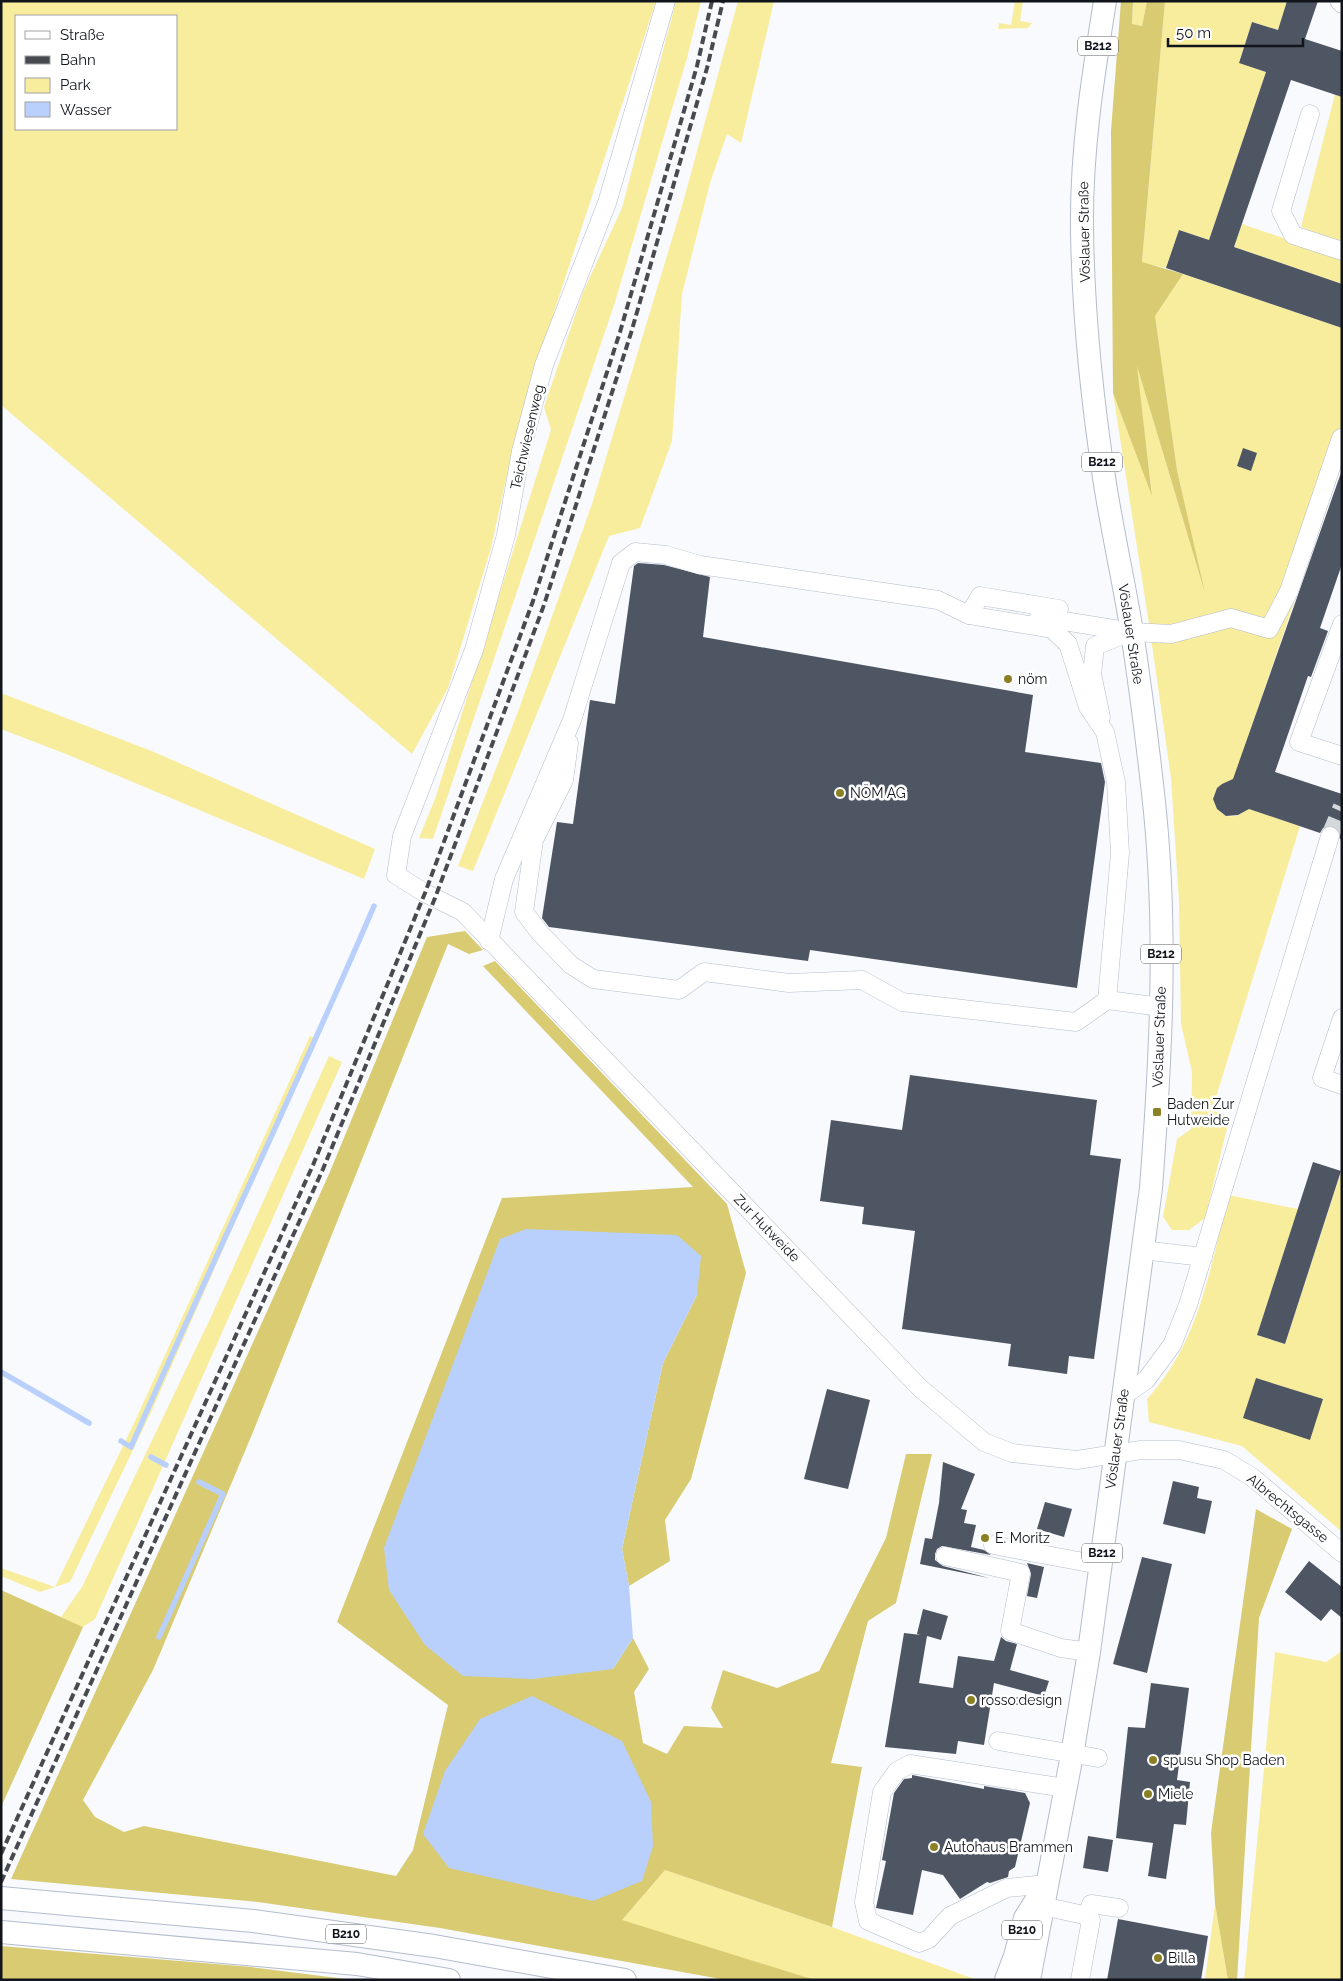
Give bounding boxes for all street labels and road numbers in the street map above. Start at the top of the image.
road number: B212 [1078,36,1118,56]
street label: Vöslauer Straße [1075,181,1093,283]
street label: Teichwiesenweg [507,383,547,491]
road number: B212 [1082,452,1122,472]
street label: Vöslauer Straße [1115,583,1147,685]
road number: B212 [1141,944,1181,964]
street label: Vöslauer Straße [1149,986,1169,1088]
street label: Zur Hutweide [731,1191,803,1265]
street label: Vöslauer Straße [1102,1388,1132,1490]
street label: Albrechtsgasse [1244,1470,1332,1546]
road number: B212 [1082,1544,1122,1562]
road number: B210 [1002,1920,1042,1940]
road number: B210 [326,1925,366,1944]

